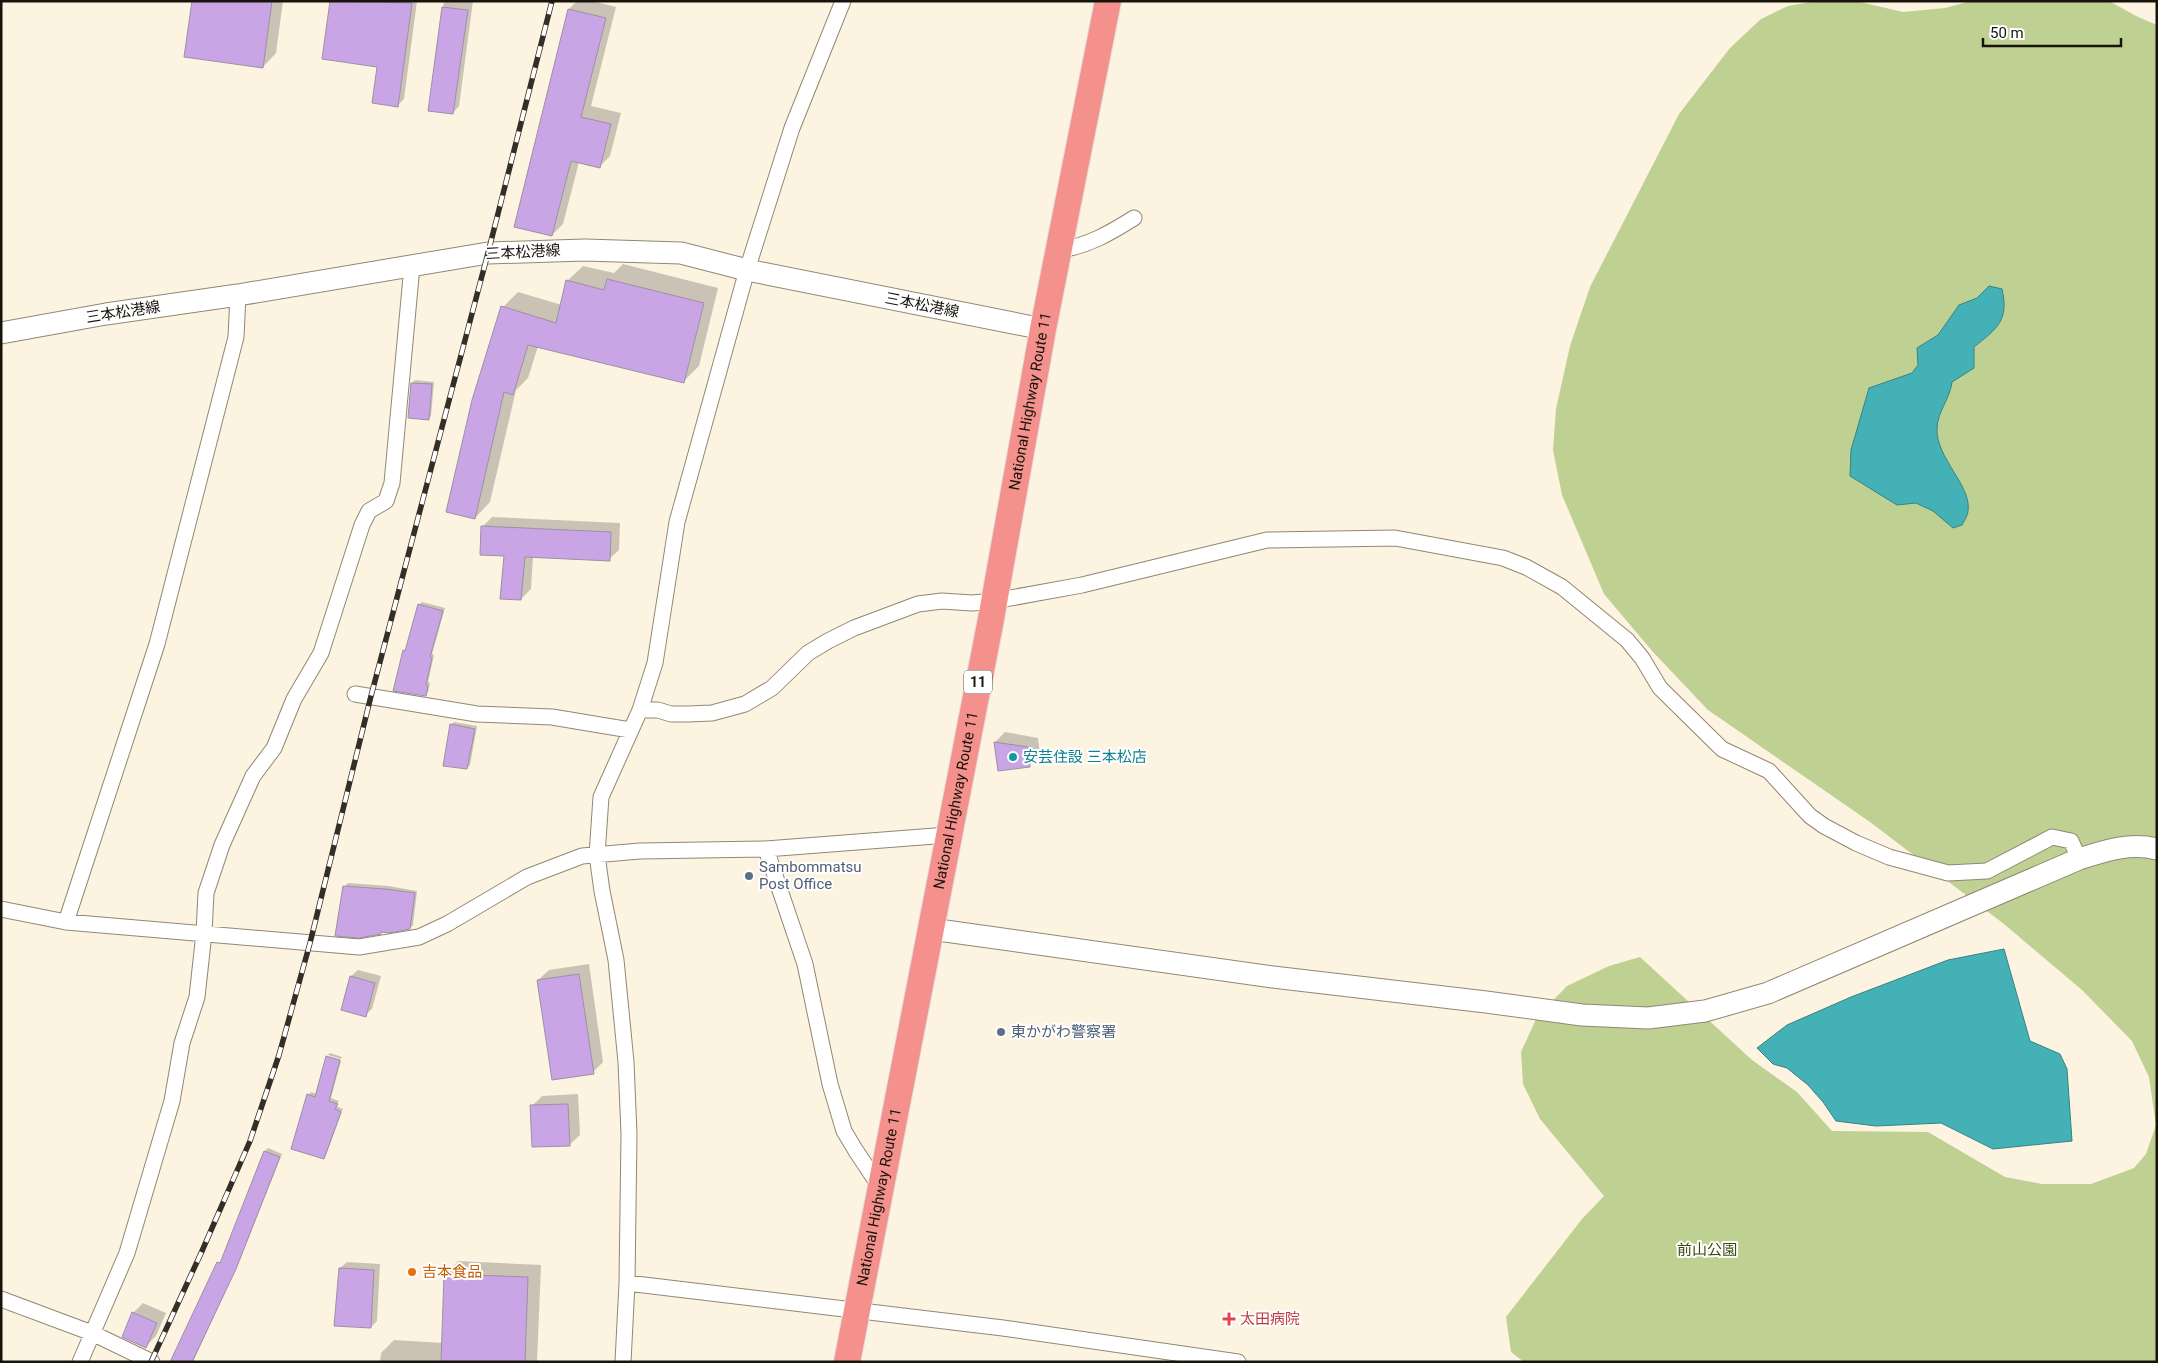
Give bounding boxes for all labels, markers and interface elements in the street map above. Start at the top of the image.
scale bar [1983,15,2120,47]
text: 50 m [1990,24,2024,42]
street label: 三本松港線 [485,241,561,263]
street label: 三本松港線 [883,289,961,321]
street label: 三本松港線 [85,297,161,327]
street label: National Highway Route 11 [1005,311,1055,492]
road number: 11 [964,670,992,694]
street label: National Highway Route 11 [930,710,982,891]
place label: 安芸住設 三本松店 [1023,748,1147,766]
marker: 安芸住設 三本松店 [1007,751,1019,763]
place label: Sambommatsu Post Office [759,858,862,893]
marker: Sambommatsu Post Office [743,870,755,882]
place label: 東かがわ警察署 [1011,1023,1116,1041]
marker: 東かがわ警察署 [995,1026,1007,1038]
street label: National Highway Route 11 [853,1107,905,1287]
park label: 前山公園 [1677,1241,1737,1259]
place label: 吉本食品 [422,1263,482,1281]
marker: 吉本食品 [406,1266,418,1278]
place label: 太田病院 [1240,1310,1300,1328]
marker: 太田病院 [1222,1312,1236,1326]

